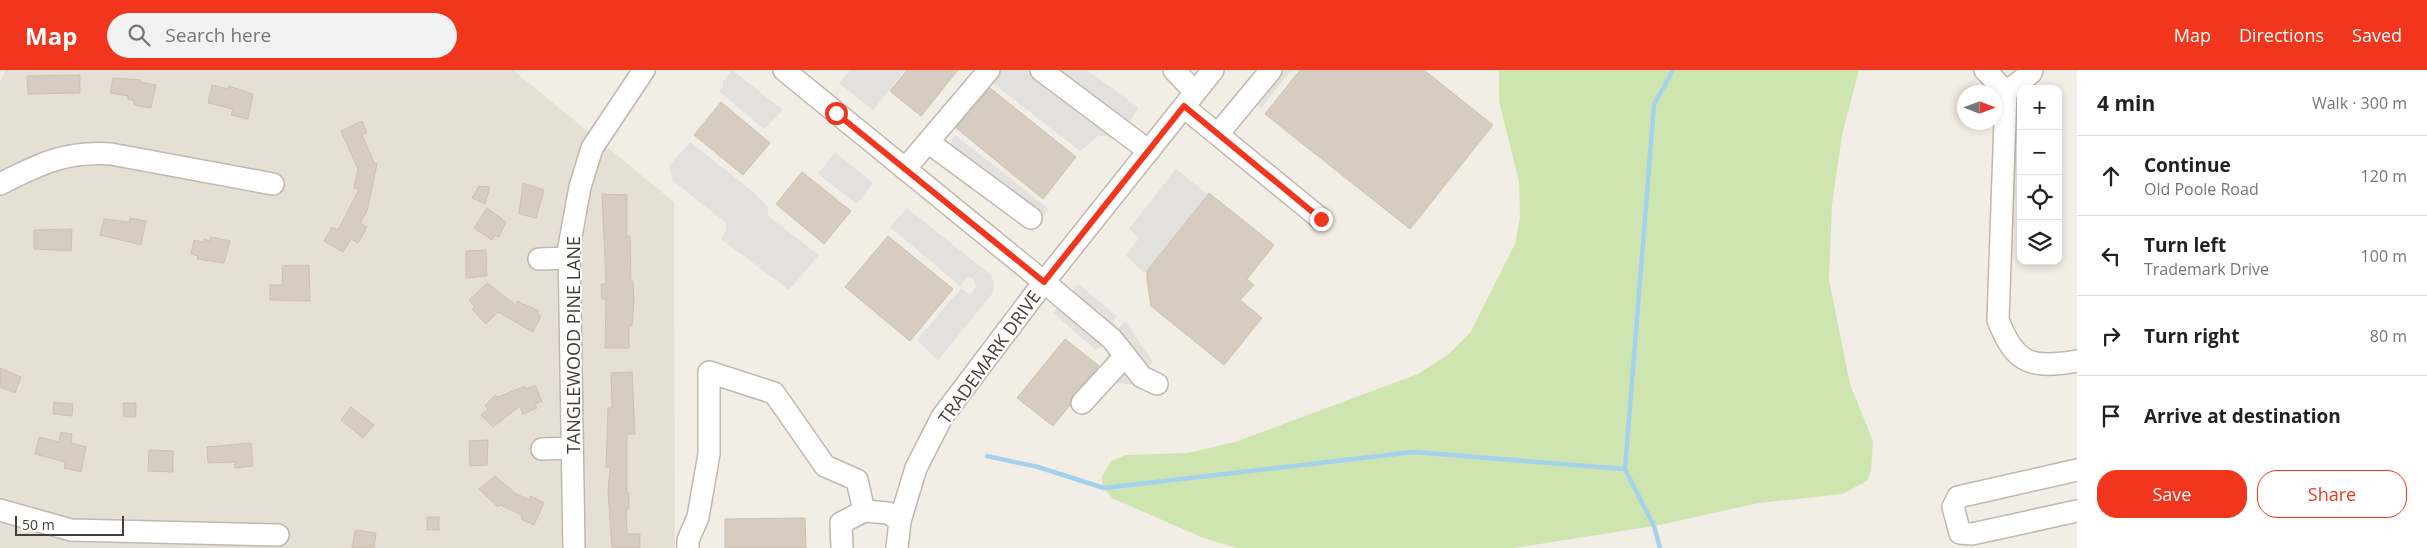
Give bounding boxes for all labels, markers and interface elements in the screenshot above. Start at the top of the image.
search box [107,13,457,58]
text: Map [25,19,77,52]
icon: search [125,21,153,49]
text: Search here [165,22,271,48]
text: Map [2174,23,2211,47]
text: Directions [2239,23,2324,47]
text: Saved [2352,23,2402,47]
north arrow [1957,85,2002,130]
map controls [2017,85,2062,265]
button: + [2017,85,2062,130]
text: 4 min [2097,89,2155,117]
text: Walk · 300 m [2312,92,2407,114]
route start [825,102,848,125]
button: − [2017,130,2062,175]
text: Continue [2144,152,2231,178]
icon: ahead [2097,162,2125,190]
text: 120 m [2361,165,2407,187]
button: locate [2017,175,2062,220]
text: Old Poole Road [2144,178,2259,200]
route end [1310,208,1333,231]
button: layers [2017,220,2062,265]
text: Turn left [2144,232,2226,258]
street label: TANGLEWOOD PINE LANE [561,236,585,454]
icon: left [2097,242,2125,270]
text: 100 m [2361,245,2407,267]
text: Trademark Drive [2144,258,2269,280]
street label: TRADEMARK DRIVE [932,285,1046,429]
icon: right [2097,322,2125,350]
text: Turn right [2144,323,2239,349]
text: 80 m [2370,325,2407,347]
icon: arrive [2097,402,2125,430]
text: Arrive at destination [2144,403,2341,429]
button: Save [2097,470,2247,518]
button: Share [2257,470,2407,518]
scale bar [15,513,124,536]
text: 50 m [22,515,55,534]

